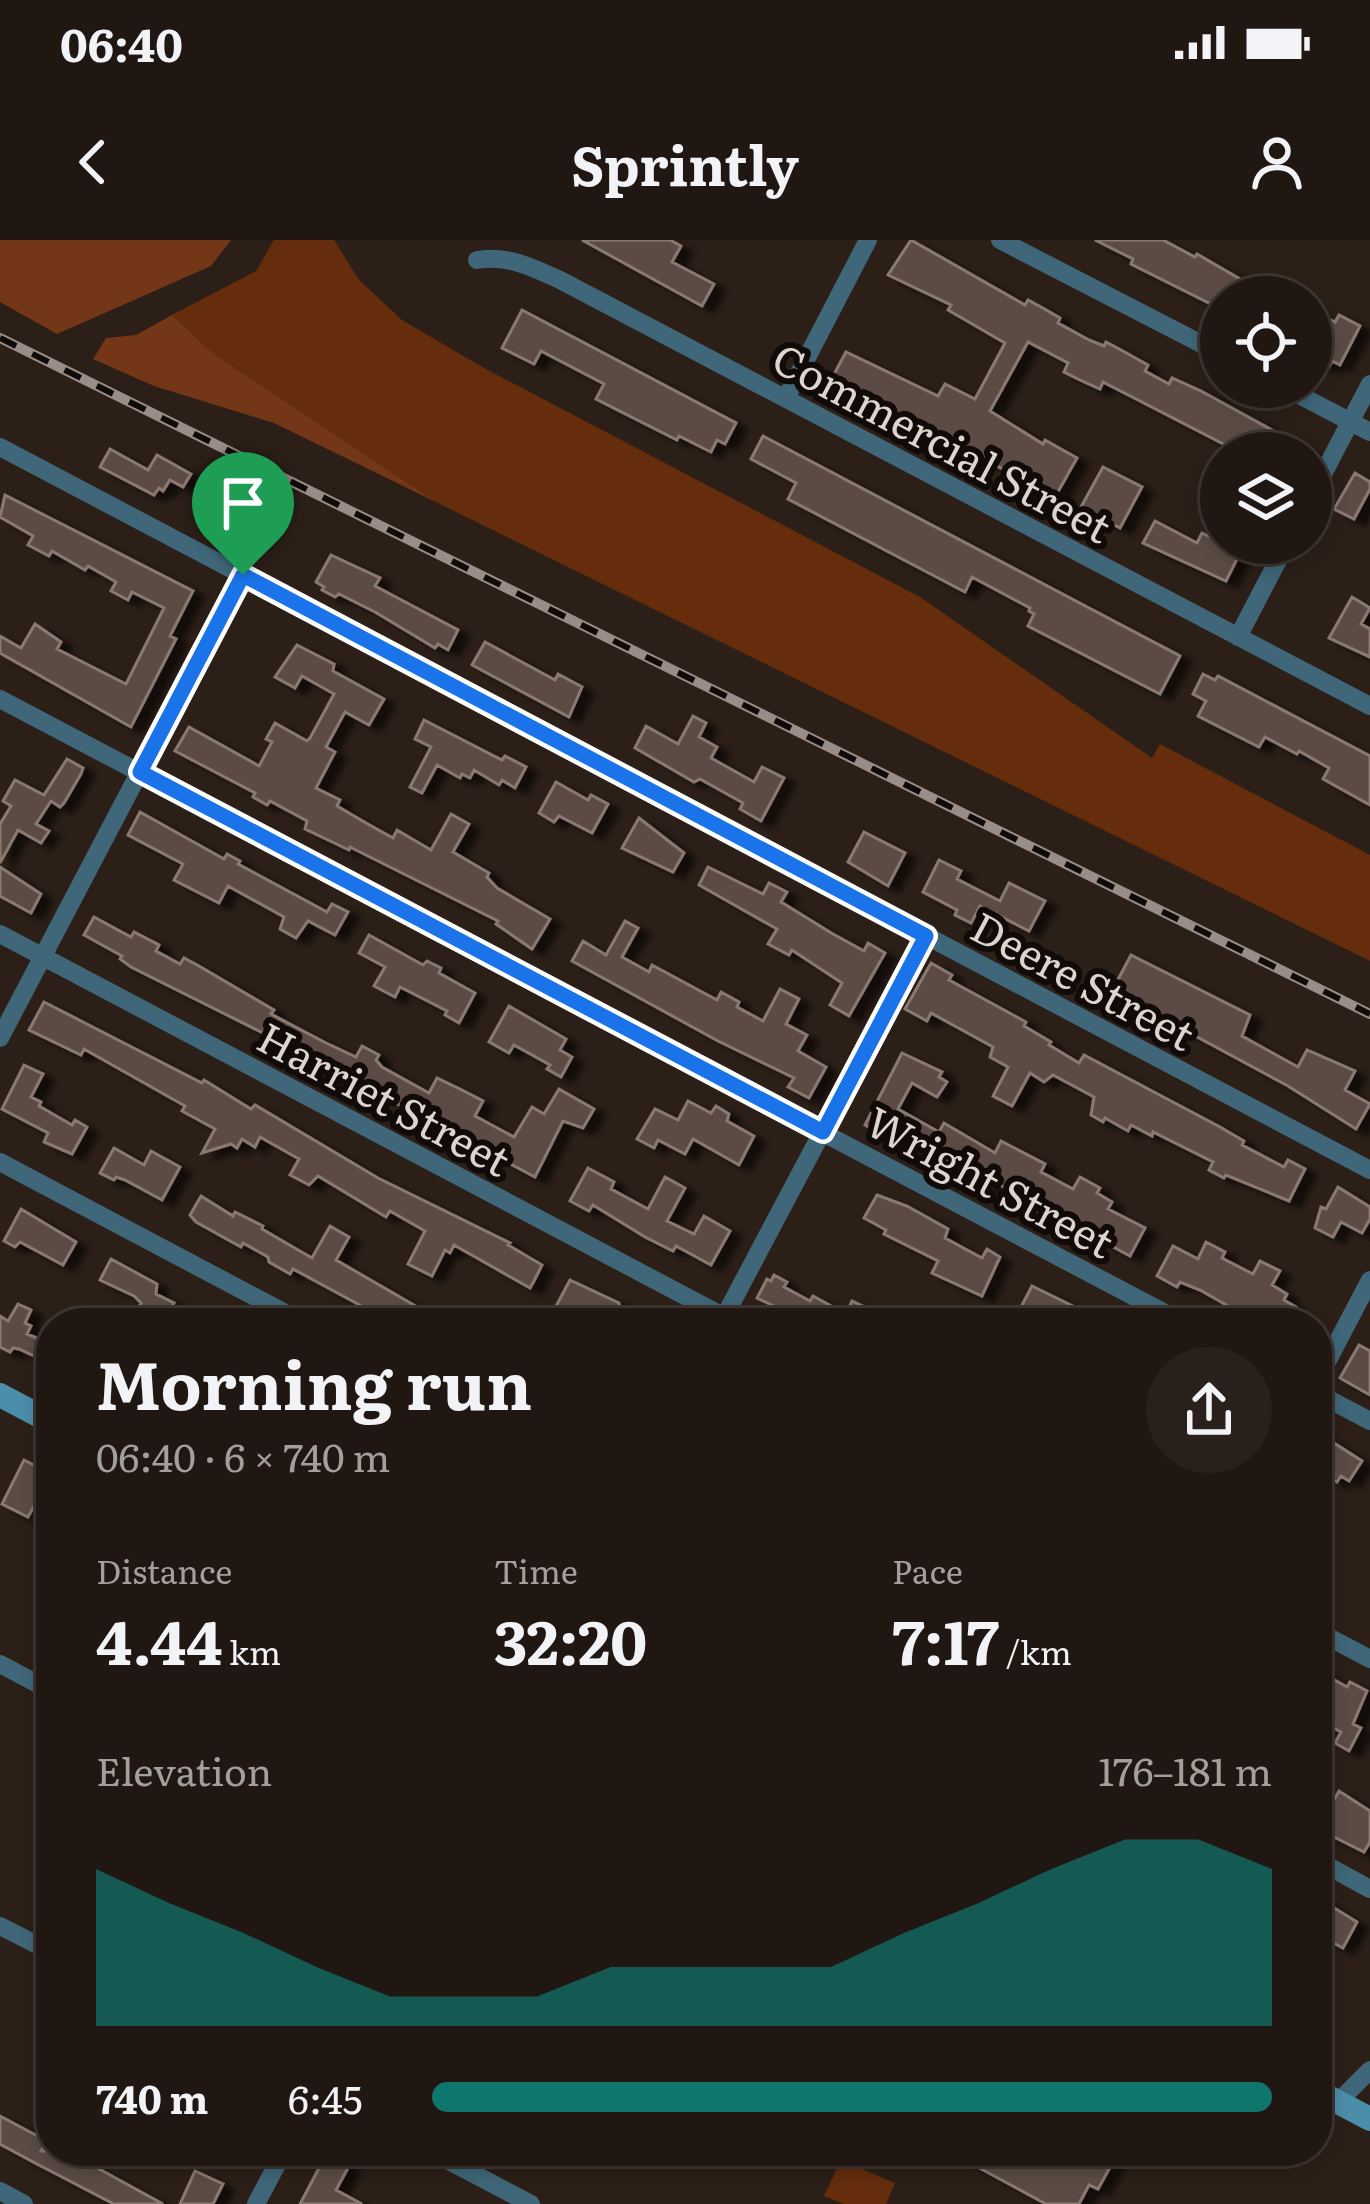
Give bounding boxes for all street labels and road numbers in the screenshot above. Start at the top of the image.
street label: Commercial Street [763,326,1123,557]
street label: Deere Street [961,894,1207,1064]
street label: Harriet Street [248,1004,522,1190]
street label: Wright Street [856,1089,1126,1271]

